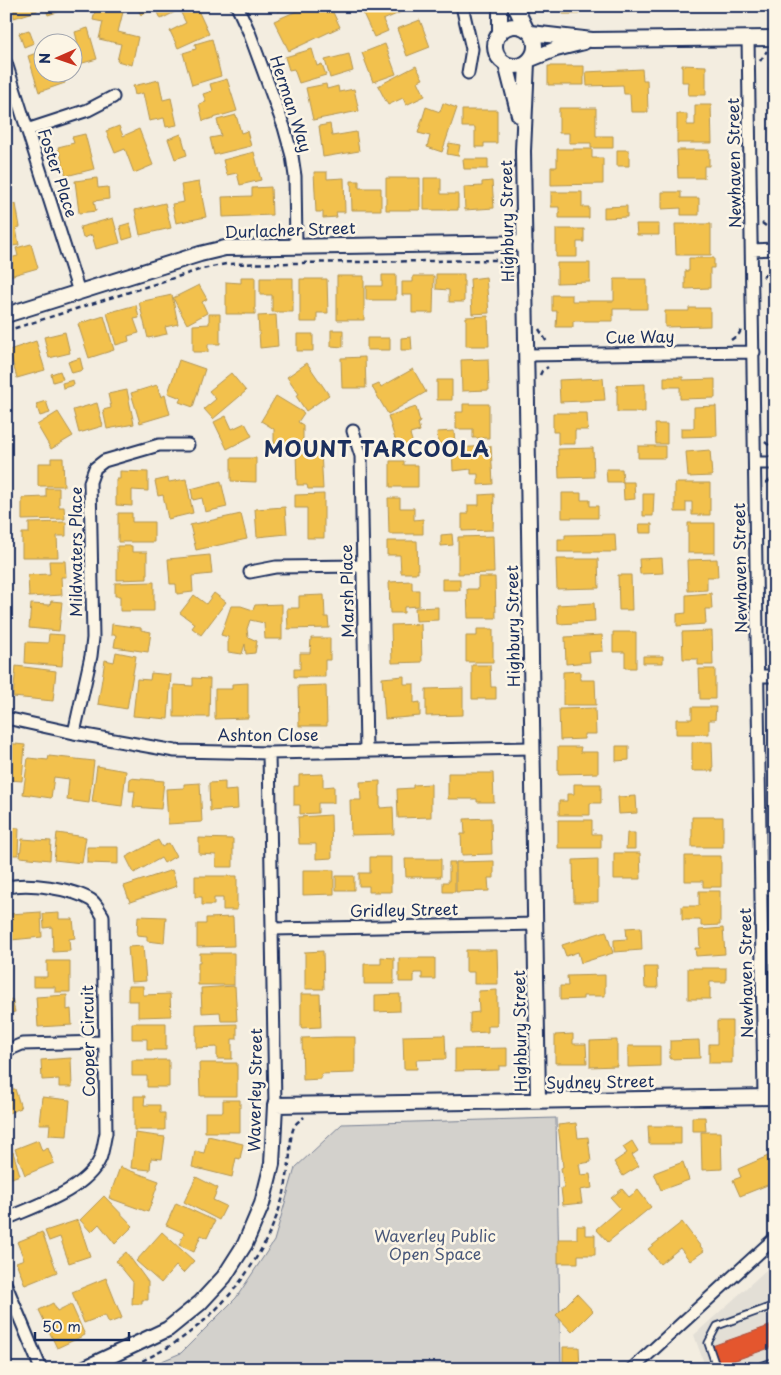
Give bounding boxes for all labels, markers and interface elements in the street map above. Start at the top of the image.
north arrow [32,32,82,82]
street label: Herman Way [265,52,319,155]
text: N [34,53,55,64]
street label: Newhaven Street [720,97,746,228]
street label: Foster Place [33,125,85,220]
street label: Highbury Street [493,159,519,282]
street label: Durlacher Street [224,215,356,243]
street label: Cue Way [605,323,675,349]
district label: MOUNT TARCOOLA [264,432,490,464]
street label: Mildwaters Place [63,487,87,617]
street label: Newhaven Street [726,502,752,633]
street label: Marsh Place [333,544,359,638]
street label: Highbury Street [499,564,525,687]
street label: Ashton Close [217,722,319,746]
street label: Gridley Street [350,896,459,922]
street label: Newhaven Street [732,907,758,1038]
street label: Highbury Street [506,969,532,1092]
street label: Cooper Circuit [74,984,100,1097]
street label: Waverley Street [241,1028,267,1152]
street label: Sydney Street [546,1068,655,1094]
park label: Waverley Public Open Space [374,1223,496,1265]
scale bar [35,1310,129,1342]
text: 50 m [42,1314,81,1337]

